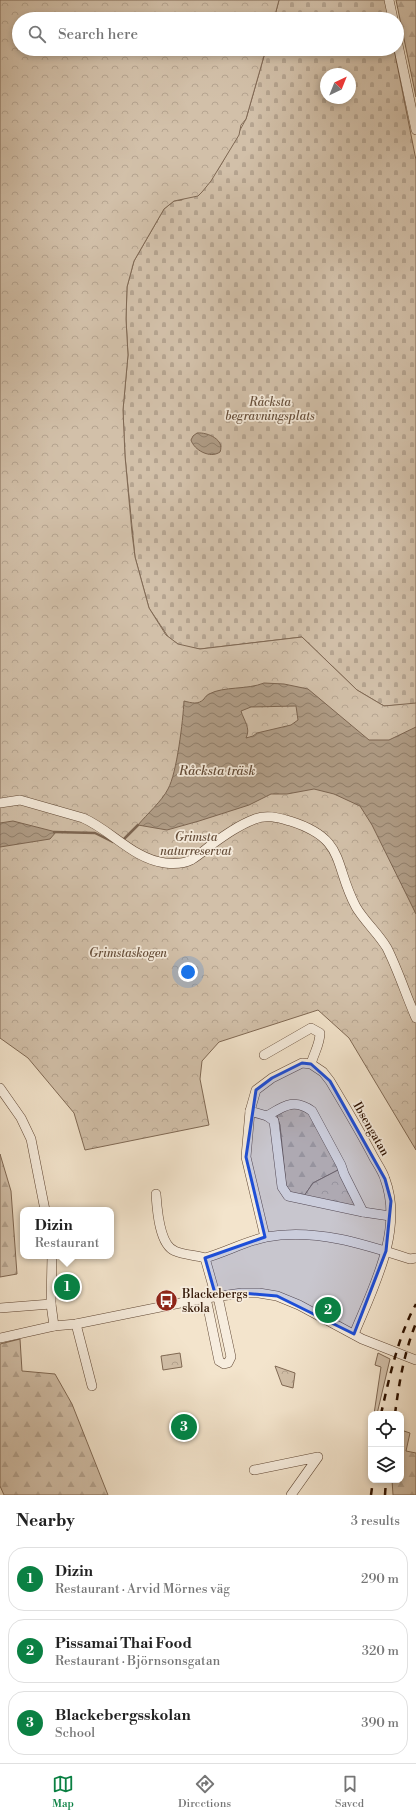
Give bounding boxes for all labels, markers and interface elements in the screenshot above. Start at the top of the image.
search box [12,12,404,56]
icon: search [26,23,48,45]
text: Search here [58,25,138,44]
north arrow [320,68,356,104]
park label: Råcksta begravningsplats [225,395,315,424]
water label: Råcksta träsk [178,763,255,779]
park label: Grimsta naturreservat [160,830,233,859]
park label: Grimstaskogen [89,946,167,961]
your location [178,962,198,982]
street label: Ibsengatan [350,1099,392,1159]
popup [20,1207,114,1259]
text: Dizin [35,1216,73,1235]
text: Restaurant [35,1235,99,1251]
pin: 1 [54,1272,80,1302]
place label: Blackebergs skola [181,1287,248,1316]
bus stop icon: Blackebergs skola [153,1288,179,1314]
pin: 2 [315,1295,341,1325]
map controls [368,1411,404,1483]
button: locate [368,1411,404,1447]
pin: 3 [171,1412,197,1442]
button: layers [368,1447,404,1483]
text: Nearby [16,1510,75,1532]
text: 3 results [351,1513,400,1529]
text: Dizin [55,1562,93,1581]
text: 1 [27,1571,33,1587]
text: 290 m [361,1571,399,1587]
text: Restaurant · Arvid Mörnes väg [55,1581,230,1597]
text: Pissamai Thai Food [55,1634,192,1653]
text: 2 [26,1643,34,1659]
text: 320 m [362,1643,399,1659]
text: Restaurant · Björnsonsgatan [55,1653,220,1669]
text: Blackebergsskolan [55,1706,191,1725]
text: 3 [26,1715,34,1731]
text: 390 m [361,1715,399,1731]
text: School [55,1725,95,1741]
tab: Map [52,1773,74,1811]
tab: Directions [178,1773,231,1811]
tab: Saved [335,1773,364,1811]

